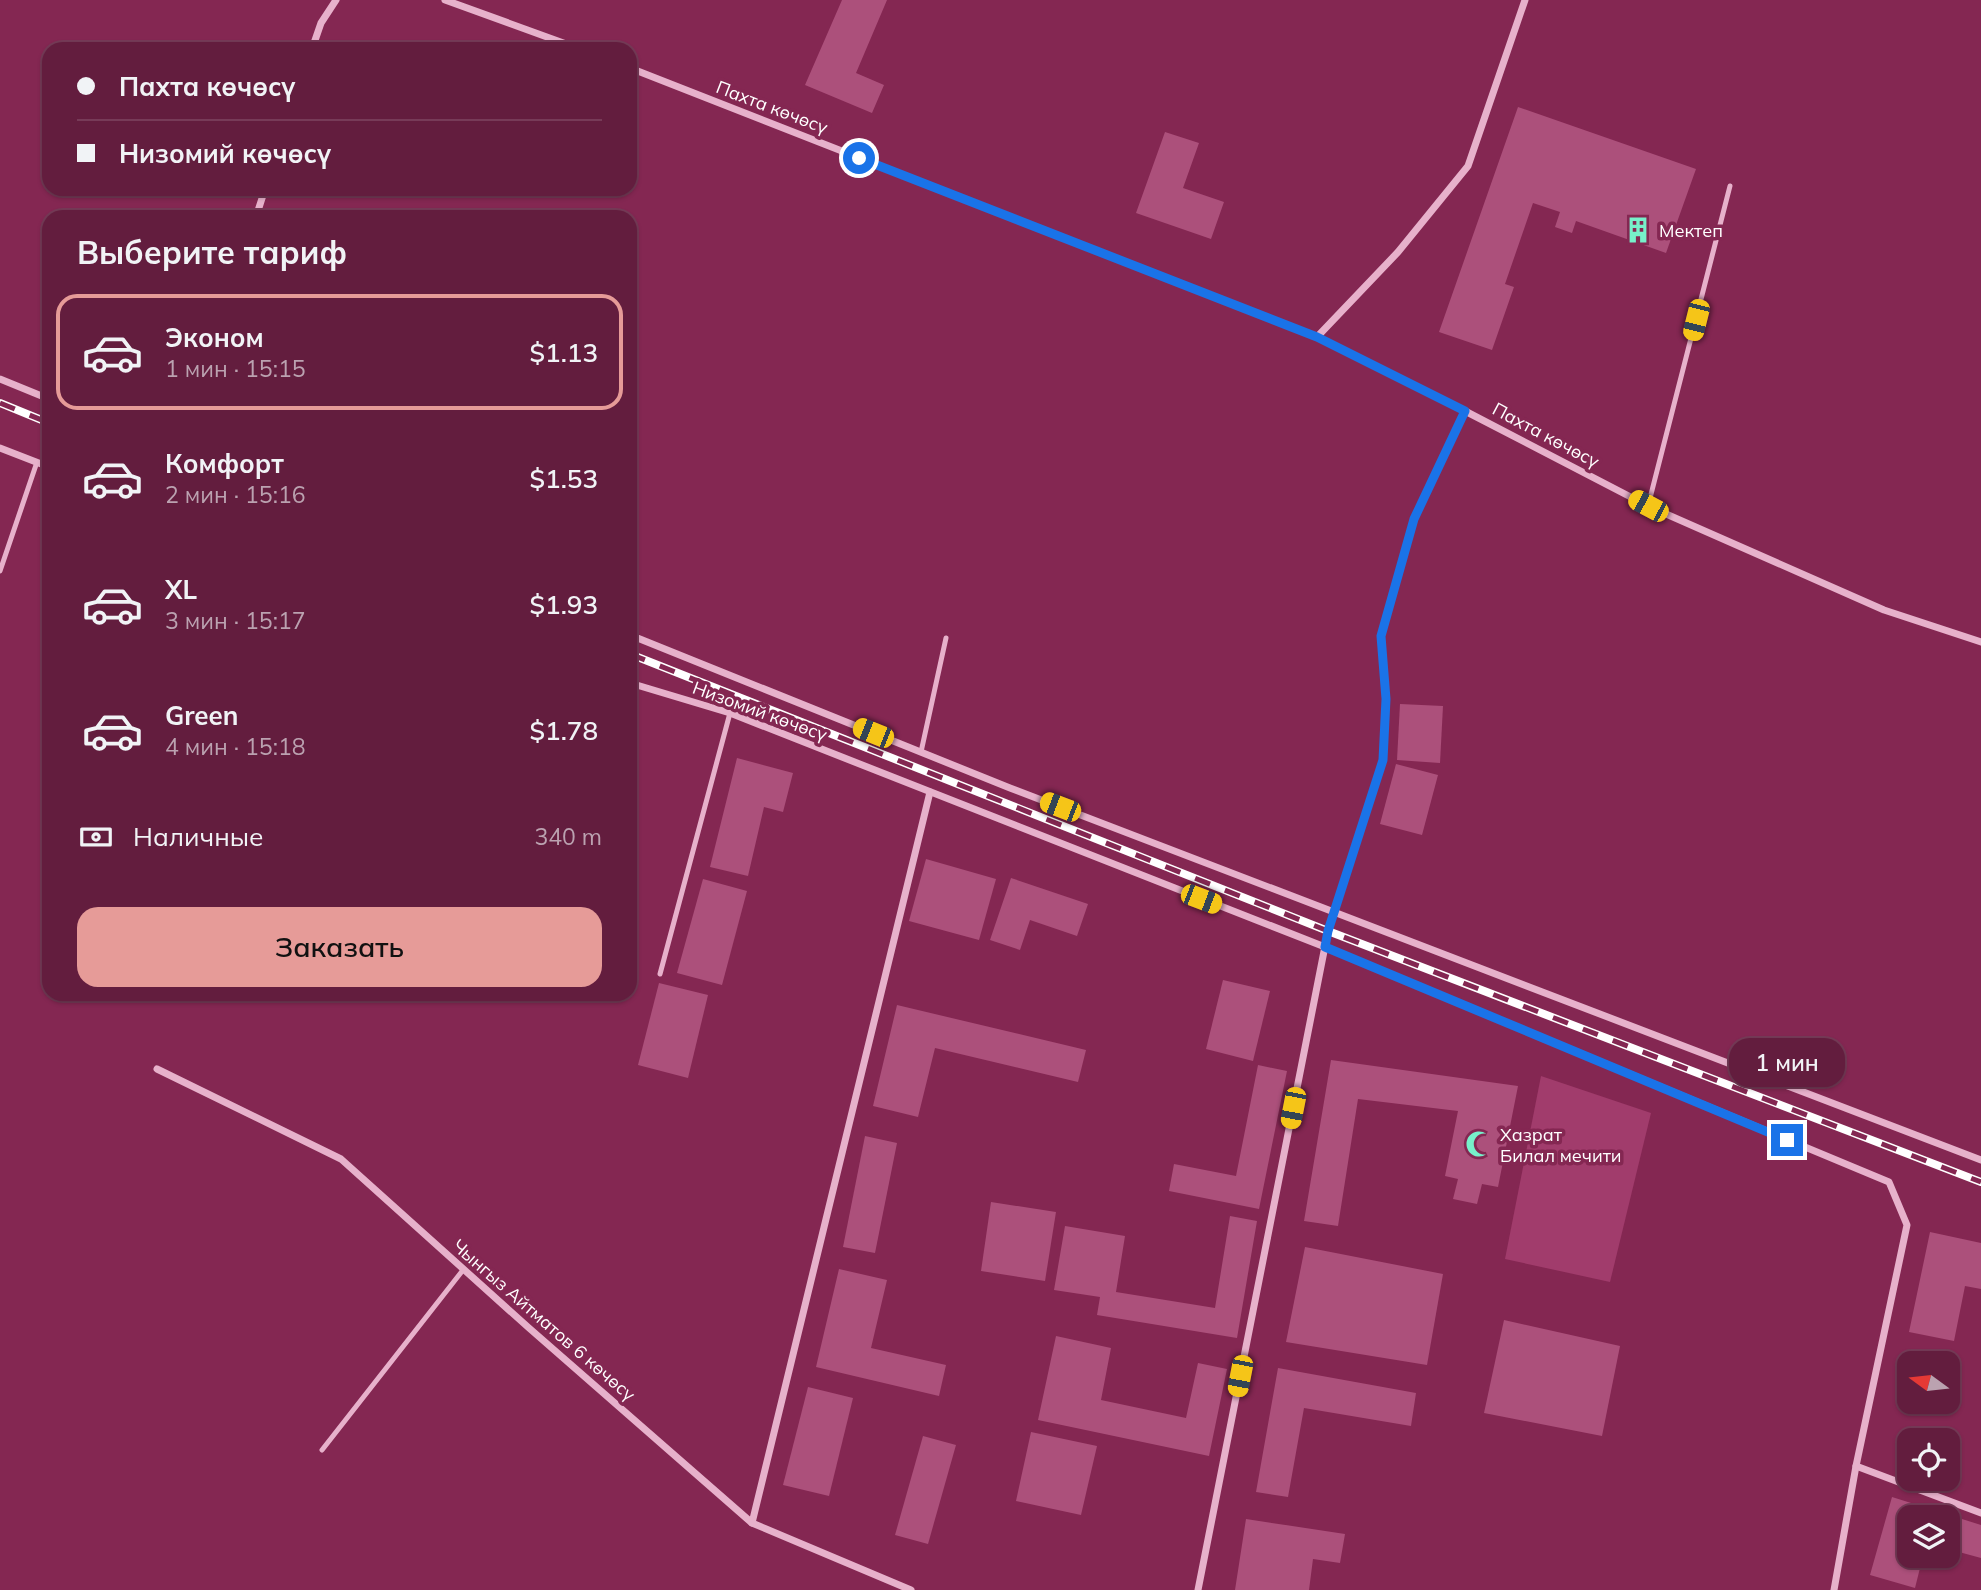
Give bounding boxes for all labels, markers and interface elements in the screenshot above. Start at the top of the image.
text: Пахта көчөсү [119,70,296,103]
street label: Пахта көчөсү [713,75,831,139]
text: Низомий көчөсү [119,137,331,170]
route start [843,142,875,174]
building icon: Мектеп [1623,215,1653,245]
place label: Мектеп [1659,219,1723,242]
text: Выберите тариф [77,232,347,272]
car [1681,297,1712,343]
icon: car [81,321,144,384]
text: Эконом [165,321,264,354]
text: $1.13 [529,336,598,369]
text: 1 мин · 15:15 [165,354,305,383]
street label: Пахта көчөсү [1489,397,1604,473]
icon: car [81,447,144,510]
text: Комфорт [165,447,284,480]
text: $1.53 [529,462,598,495]
text: 2 мин · 15:16 [165,480,305,509]
car [1625,487,1672,525]
icon: car [81,573,144,636]
text: XL [165,573,197,606]
text: $1.93 [529,588,598,621]
text: 3 мин · 15:17 [165,606,305,635]
street label: Низомий көчөсү [689,676,831,746]
icon: car [81,699,144,762]
text: Green [165,699,238,732]
text: $1.78 [529,714,598,747]
car [850,715,897,751]
text: 4 мин · 15:18 [165,732,305,761]
car [1037,790,1084,824]
icon: cash [77,818,115,856]
text: Наличные [133,820,263,853]
text: 340 m [534,822,602,851]
car [1178,882,1225,916]
button: Заказать [77,907,602,987]
callout: 1 мин [1729,1038,1845,1088]
text: 1 мин [1755,1048,1819,1077]
car [1279,1085,1308,1131]
place label: Хазрат Билал мечити [1500,1123,1622,1167]
route end [1771,1124,1803,1156]
mosque icon: Хазрат Билал мечити [1464,1129,1494,1159]
street label: Чынгыз Айтматов 6 көчөсү [448,1234,641,1406]
north arrow [1897,1351,1960,1414]
map controls [1897,1351,1960,1568]
car [1226,1353,1255,1399]
button: locate [1897,1428,1960,1491]
button: layers [1897,1505,1960,1568]

